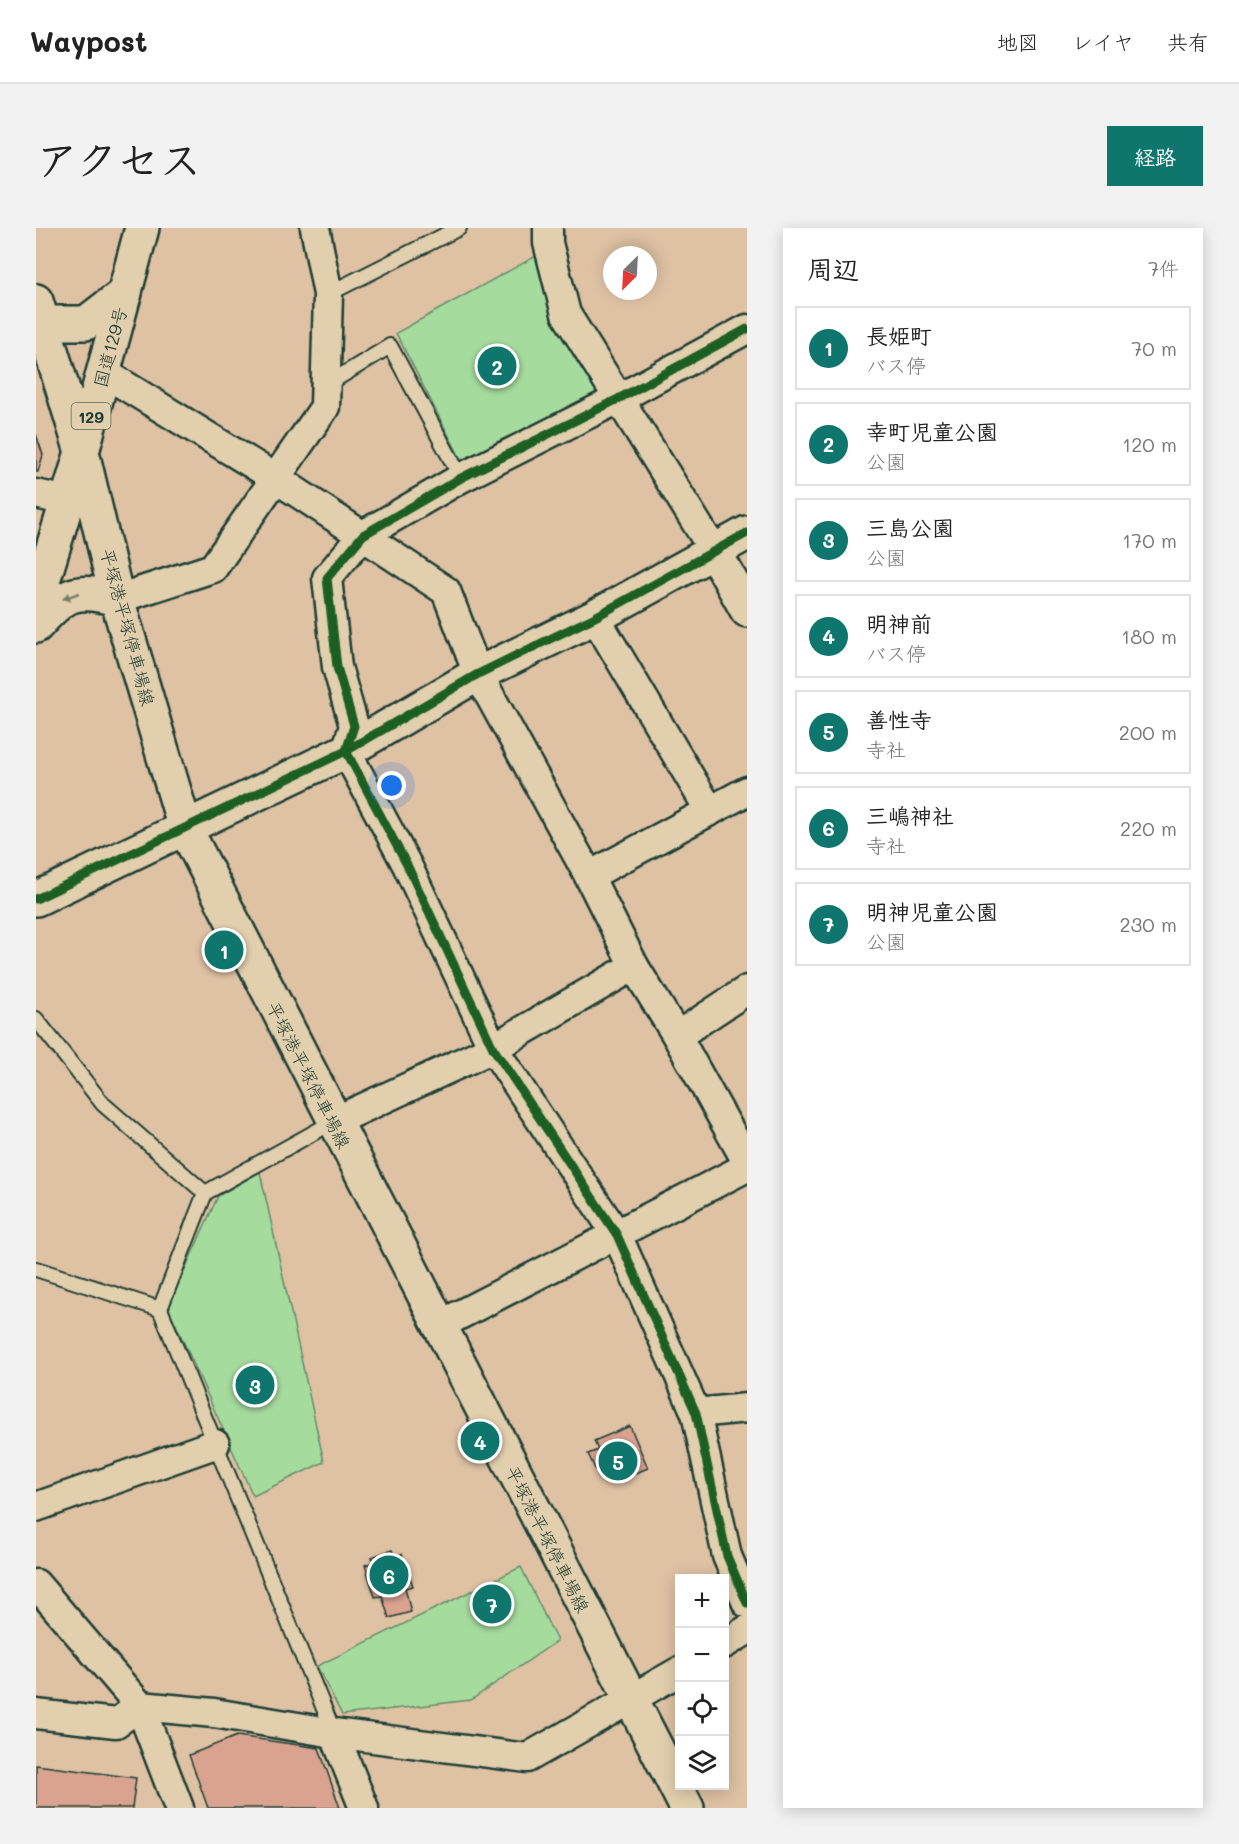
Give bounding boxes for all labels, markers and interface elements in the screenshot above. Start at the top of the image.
text: Waypost [30,23,147,59]
text: 地図 [997,28,1039,55]
text: レイヤ [1072,28,1134,55]
text: 共有 [1167,28,1209,55]
button: 経路 [1107,126,1203,186]
text: アクセス [36,131,201,186]
north arrow [603,246,657,300]
text: 周辺 [807,252,859,286]
text: 7件 [1148,255,1179,281]
street label: 国道129号 [88,304,132,390]
text: 長姫町 [866,321,932,350]
text: 1 [824,335,833,361]
text: 70 m [1131,335,1177,361]
pin: 2 [478,344,516,388]
text: バス停 [866,352,926,378]
road number: 129 [72,403,110,429]
text: 幸町児童公園 [866,417,998,446]
text: 2 [823,431,834,457]
text: 120 m [1122,431,1177,457]
text: 公園 [866,448,906,474]
text: 三島公園 [866,513,954,542]
text: 3 [823,527,835,553]
text: 170 m [1122,527,1177,553]
text: 公園 [866,544,906,570]
street label: 平塚港平塚停車場線 [95,546,161,708]
one-way arrow [62,592,80,602]
text: 明神前 [866,609,932,638]
text: 4 [822,623,835,649]
text: 180 m [1121,623,1177,649]
text: バス停 [866,640,926,666]
text: 善性寺 [866,705,932,734]
text: 5 [823,719,834,745]
text: 200 m [1119,719,1177,745]
text: 寺社 [866,736,906,762]
your location [377,771,406,800]
text: 三嶋神社 [866,801,954,830]
text: 6 [822,815,835,841]
text: 220 m [1120,815,1177,841]
text: 寺社 [866,832,906,858]
text: 明神児童公園 [866,897,998,926]
text: 7 [823,911,834,937]
text: 230 m [1119,911,1177,937]
pin: 1 [204,928,243,972]
text: 公園 [866,928,906,954]
street label: 平塚港平塚停車場線 [262,997,356,1153]
pin: 3 [236,1362,274,1408]
pin: 4 [460,1418,500,1464]
pin: 5 [598,1438,638,1484]
street label: 平塚港平塚停車場線 [501,1461,595,1617]
pin: 6 [370,1552,408,1598]
map controls [675,1574,729,1790]
button: + [675,1574,729,1628]
pin: 7 [472,1582,512,1626]
button: − [675,1628,729,1682]
button: locate [675,1682,729,1736]
button: layers [675,1736,729,1790]

